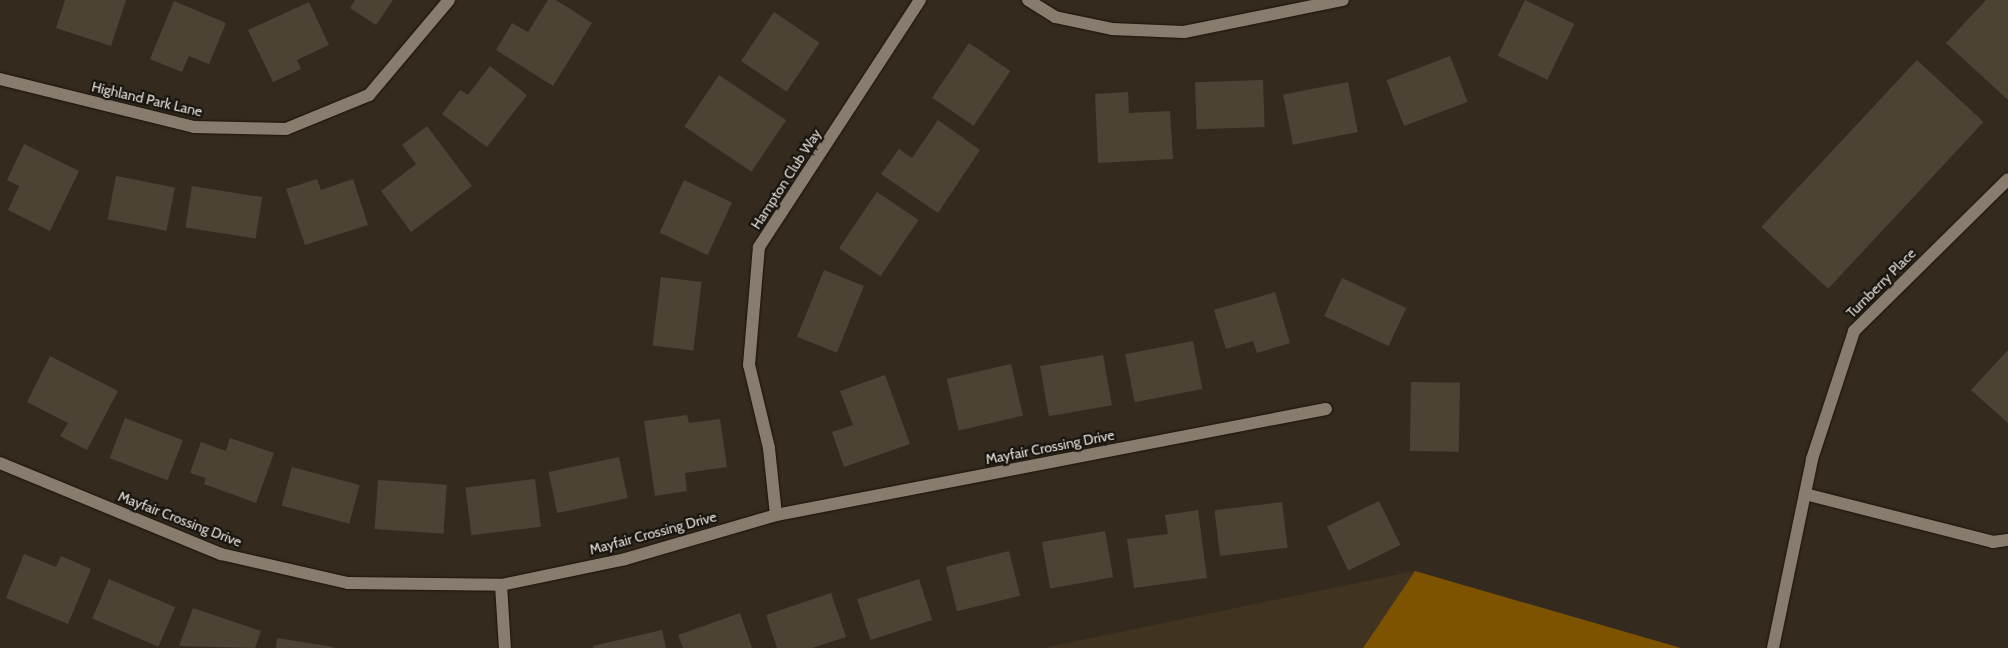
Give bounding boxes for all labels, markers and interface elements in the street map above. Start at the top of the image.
street label: Highland Park Lane [90,78,204,120]
street label: Hampton Club Way [747,126,825,232]
street label: Turnberry Place [1843,245,1919,321]
street label: Mayfair Crossing Drive [984,426,1116,468]
street label: Mayfair Crossing Drive [116,488,244,550]
street label: Mayfair Crossing Drive [588,508,718,558]

